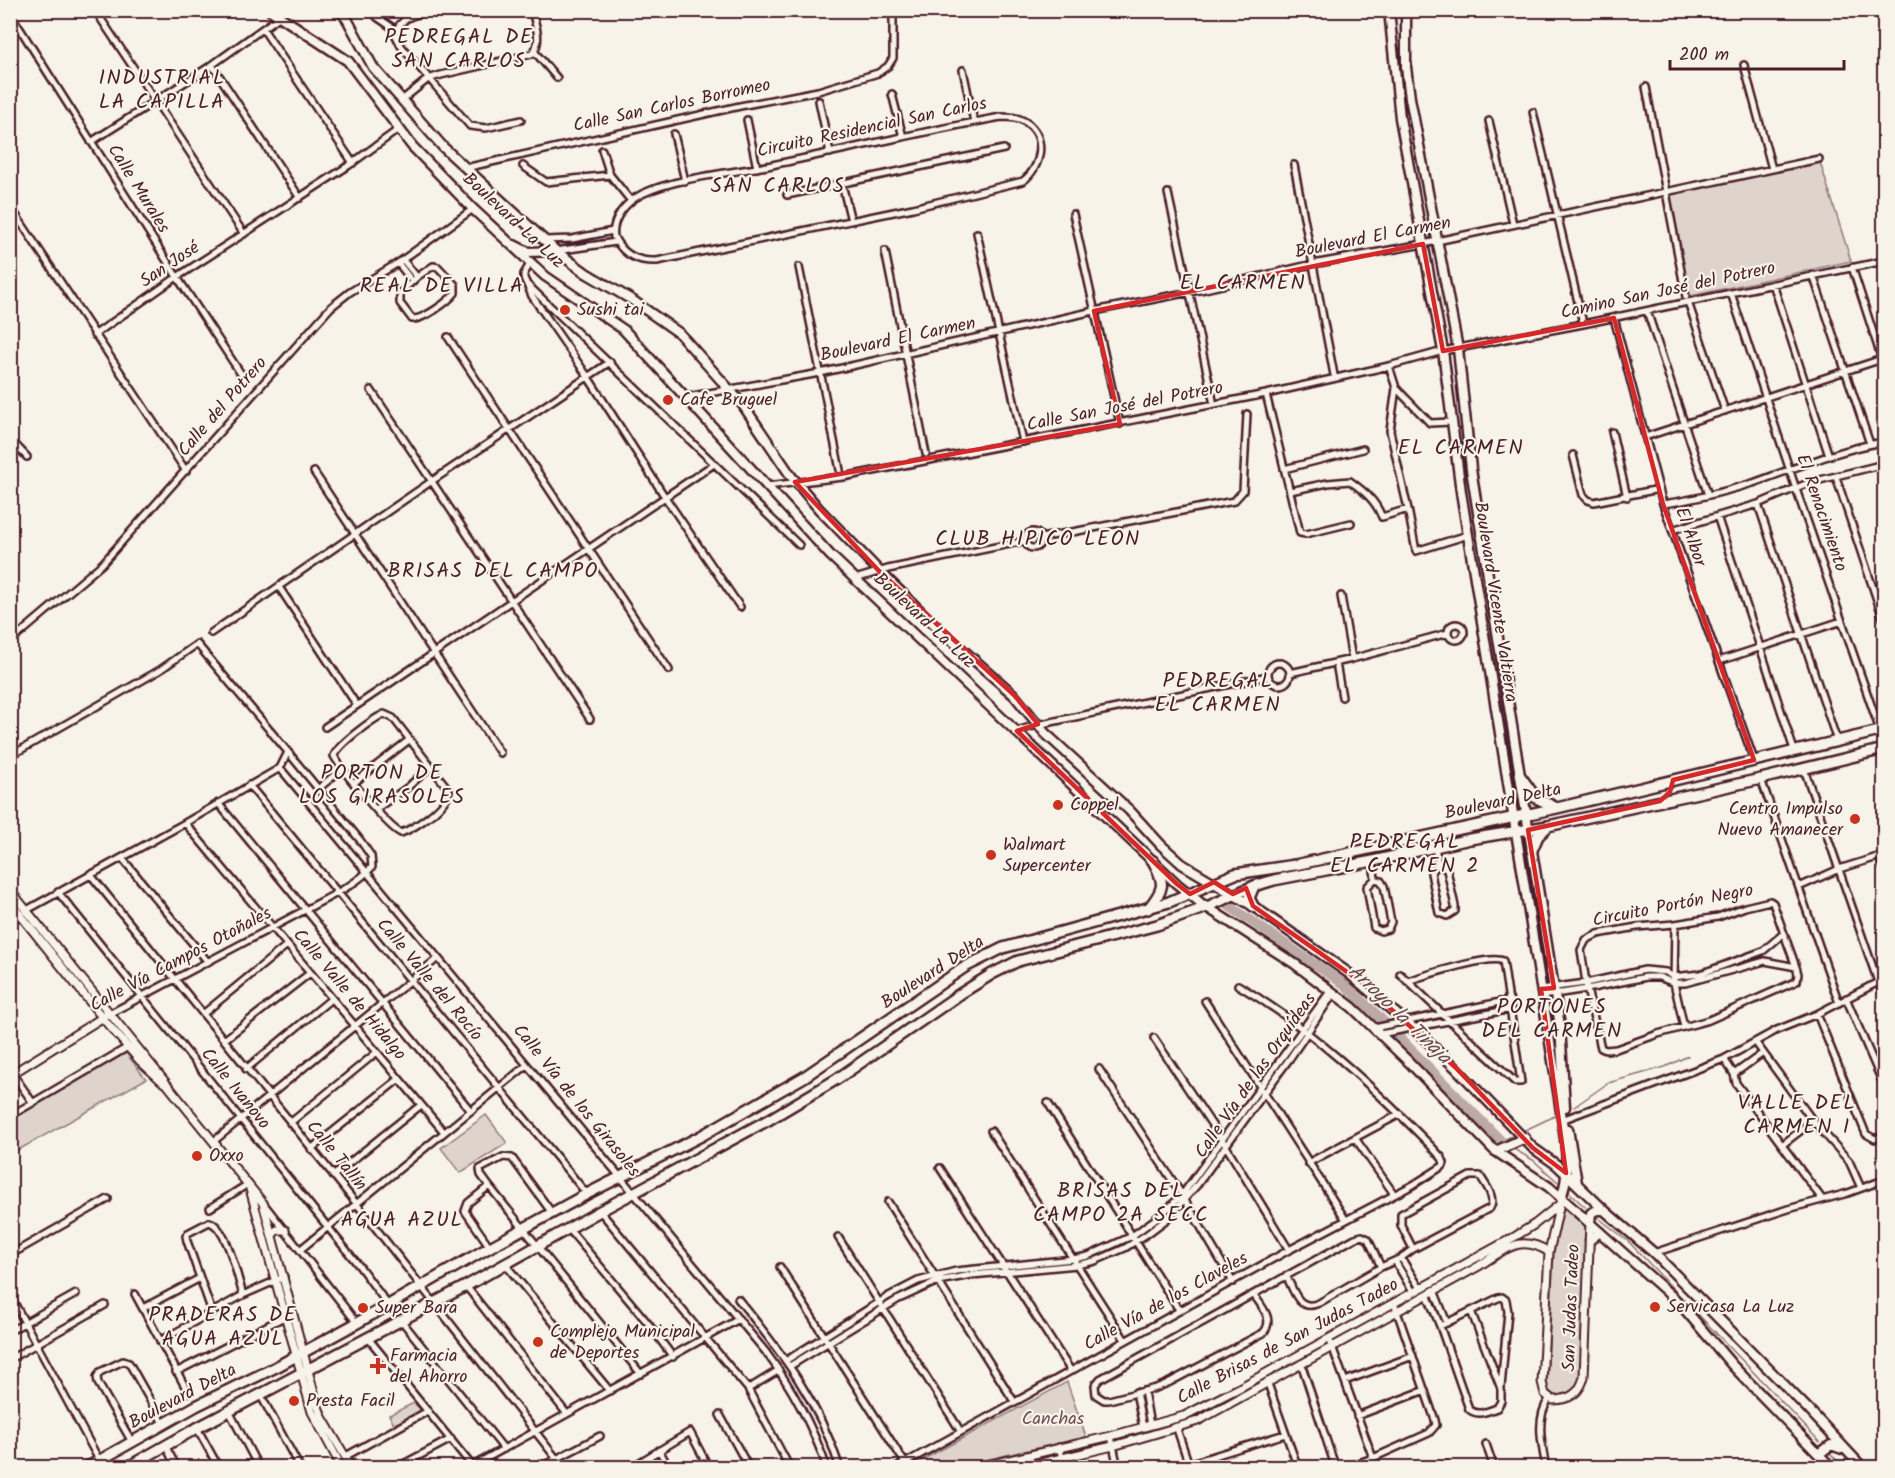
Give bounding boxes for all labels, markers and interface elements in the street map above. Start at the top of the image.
district label: PEDREGAL DE SAN CARLOS [384,21,534,78]
scale bar [1670,33,1844,71]
text: 200 m [1679,41,1729,70]
district label: INDUSTRIAL LA CAPILLA [98,62,226,119]
street label: Calle San Carlos Borromeo [571,71,773,141]
street label: Circuito Residencial San Carlos [754,89,990,167]
street label: Calle Murales [99,139,177,240]
street label: Boulevard La Luz [455,166,571,276]
district label: SAN CARLOS [711,170,845,203]
street label: Boulevard El Carmen [1293,209,1453,267]
street label: San José [134,234,207,296]
street label: Camino San José del Potrero [1558,254,1778,328]
district label: EL CARMEN [1180,267,1306,300]
district label: REAL DE VILLA [360,270,524,303]
place label: Sushi tai [577,296,644,325]
marker: Sushi tai [558,303,572,317]
street label: Boulevard El Carmen [818,309,978,371]
street label: Calle del Potrero [171,350,275,464]
street label: Calle San José del Potrero [1024,374,1226,440]
place label: Cafe Bruguel [680,386,778,415]
marker: Cafe Bruguel [661,393,675,407]
district label: EL CARMEN [1398,432,1524,465]
street label: El Renacimiento [1787,450,1855,576]
street label: Boulevard Vicente Valtierra [1465,499,1525,705]
street label: El Albor [1666,503,1714,572]
district label: CLUB HIPICO LEON [935,523,1141,556]
district label: BRISAS DEL CAMPO [387,555,599,588]
street label: Boulevard La Luz [866,566,982,676]
district label: PEDREGAL EL CARMEN [1155,665,1281,722]
district label: PORTON DE LOS GIRASOLES [299,757,465,814]
street label: Boulevard Delta [1442,775,1564,829]
place label: Coppel [1070,791,1119,820]
place label: Centro Impulso Nuevo Amanecer [1718,795,1844,845]
marker: Coppel [1051,798,1065,812]
marker: Centro Impulso Nuevo Amanecer [1848,812,1862,826]
district label: PEDREGAL EL CARMEN 2 [1330,826,1480,883]
place label: Walmart Supercenter [1003,831,1092,881]
marker: Walmart Supercenter [984,848,998,862]
street label: Circuito Portón Negro [1590,876,1756,936]
street label: Calle Vía Campos Otoñales [85,900,277,1020]
street label: Calle Valle del Rocío [369,912,489,1048]
street label: Calle Valle de Hidalgo [285,923,413,1067]
street label: Boulevard Delta [875,929,991,1017]
water label: Arroyo la Tinaja [1340,957,1459,1074]
street label: Calle Vía de las Orquídeas [1188,987,1324,1165]
district label: PORTONES DEL CARMEN [1481,991,1623,1048]
street label: Calle Vía de los Girasoles [505,1018,647,1184]
street label: Calle Ivanovo [193,1042,277,1136]
district label: VALLE DEL CARMEN I [1738,1087,1856,1144]
street label: Calle Tallín [298,1114,374,1198]
place label: Oxxo [209,1142,244,1171]
marker: Oxxo [190,1149,204,1163]
district label: BRISAS DEL CAMPO 2A SECC [1033,1175,1209,1232]
district label: AGUA AZUL [341,1204,463,1237]
street label: San Judas Tadeo [1555,1244,1589,1372]
street label: Calle Vía de los Claveles [1078,1245,1254,1359]
street label: Calle Brisas de San Judas Tadeo [1172,1271,1404,1413]
place label: Servicasa La Luz [1667,1293,1794,1322]
place label: Super Bara [375,1294,457,1323]
district label: PRADERAS DE AGUA AZUL [148,1299,298,1356]
marker: Servicasa La Luz [1648,1300,1662,1314]
marker: Super Bara [356,1301,370,1315]
place label: Complejo Municipal de Deportes [550,1318,695,1368]
marker: Complejo Municipal de Deportes [531,1335,545,1349]
place label: Farmacia del Ahorro [390,1342,468,1392]
street label: Boulevard Delta [124,1356,242,1438]
marker: Farmacia del Ahorro [371,1359,385,1373]
place label: Presta Facil [306,1387,395,1416]
marker: Presta Facil [287,1394,301,1408]
park label: Canchas [1022,1405,1085,1434]

